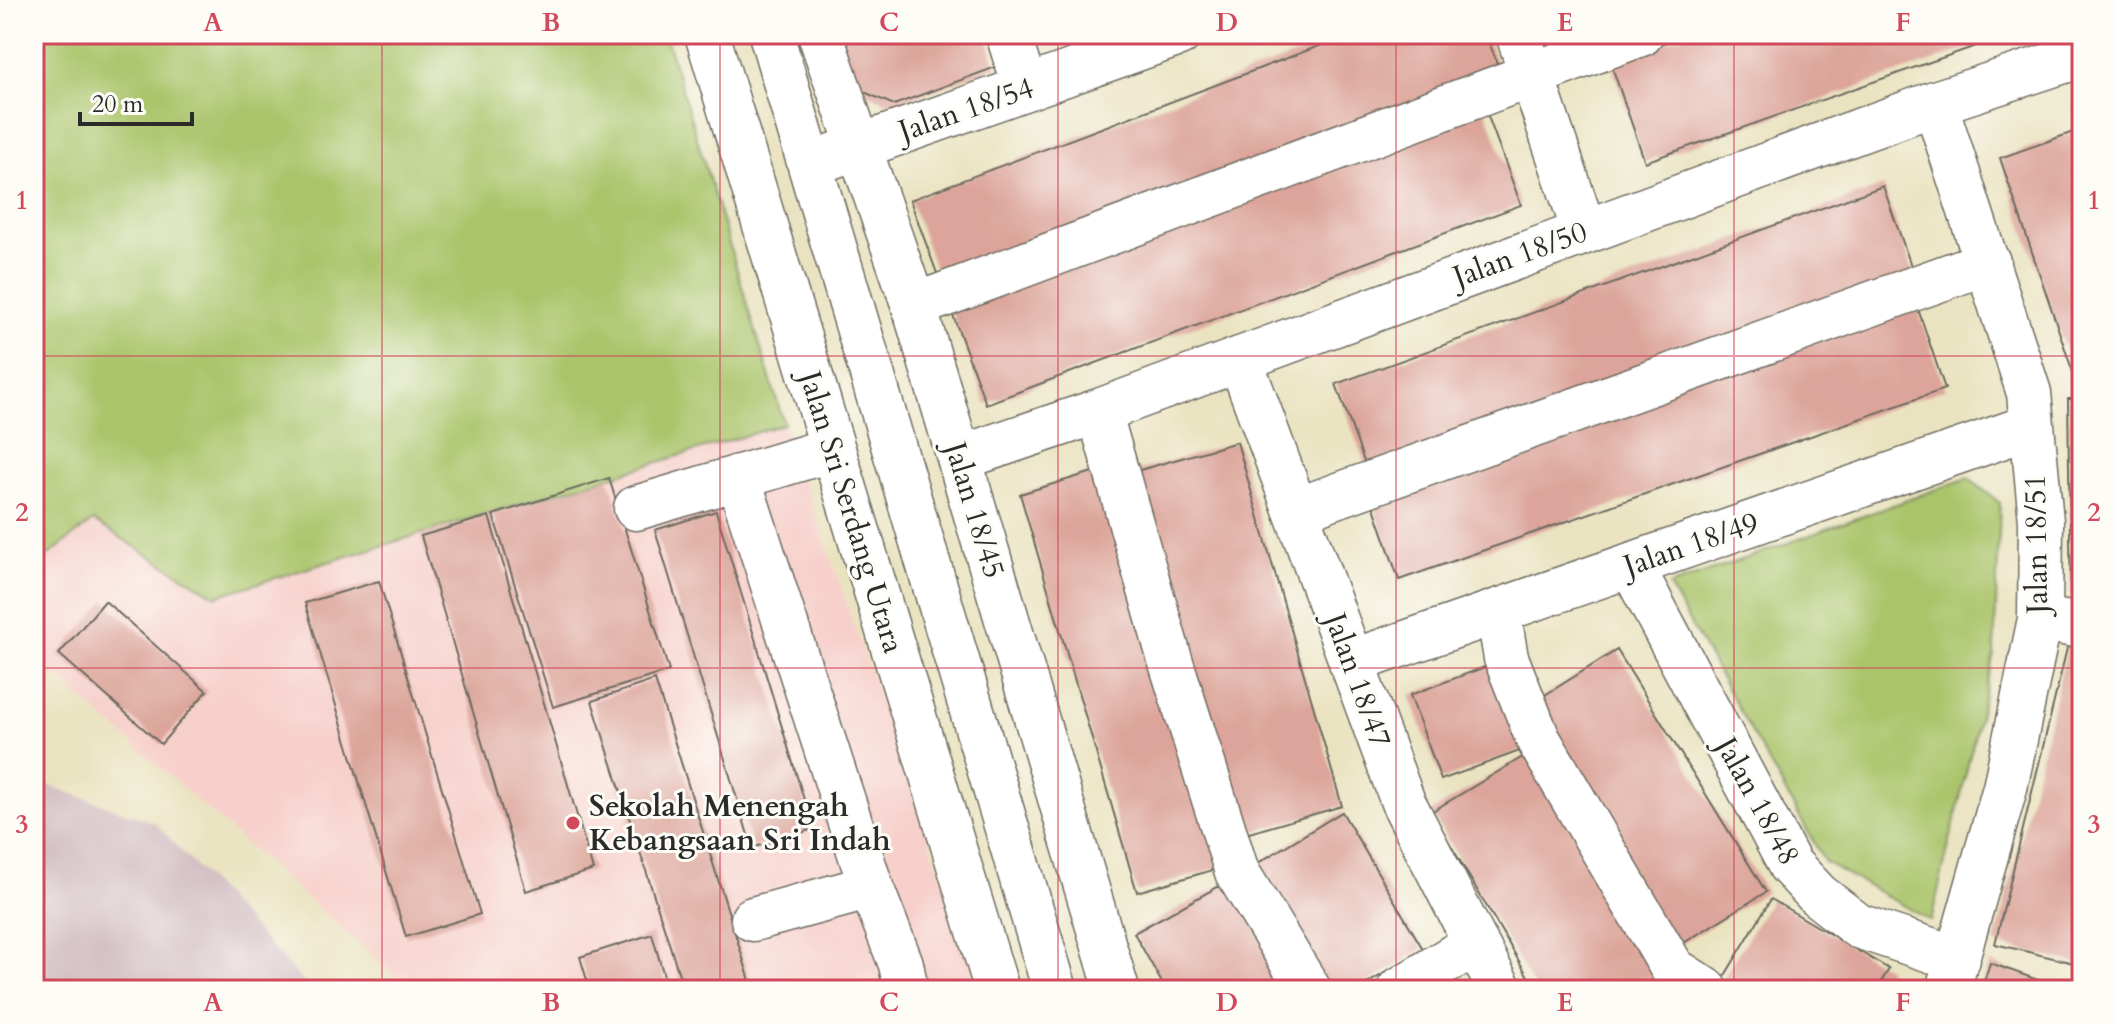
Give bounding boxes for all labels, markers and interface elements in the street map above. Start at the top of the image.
text: A [203,5,223,40]
text: B [542,5,560,40]
text: C [879,5,899,40]
text: D [1216,5,1238,40]
text: E [1557,5,1573,40]
text: F [1895,5,1911,40]
street label: Jalan 18/54 [890,67,1039,153]
scale bar [80,76,192,126]
text: 20 m [92,88,144,121]
text: 1 [15,183,29,218]
text: 1 [2087,183,2101,218]
street label: Jalan 18/50 [1444,211,1593,299]
street label: Jalan Sri Serdang Utara [788,362,914,658]
street label: Jalan 18/45 [933,433,1015,583]
street label: Jalan 18/51 [2015,474,2058,618]
text: 2 [15,495,29,530]
text: 2 [2087,495,2101,530]
street label: Jalan 18/49 [1615,502,1764,588]
street label: Jalan 18/47 [1313,604,1401,753]
street label: Jalan 18/48 [1704,727,1809,872]
place label: Sekolah Menengah Kebangsaan Sri Indah [589,786,891,861]
text: 3 [15,807,29,842]
text: 3 [2087,807,2101,842]
marker: Sekolah Menengah Kebangsaan Sri Indah [564,814,582,832]
text: A [203,985,223,1020]
text: B [542,985,560,1020]
text: C [879,985,899,1020]
text: D [1216,985,1238,1020]
text: E [1557,985,1573,1020]
text: F [1895,985,1911,1020]

